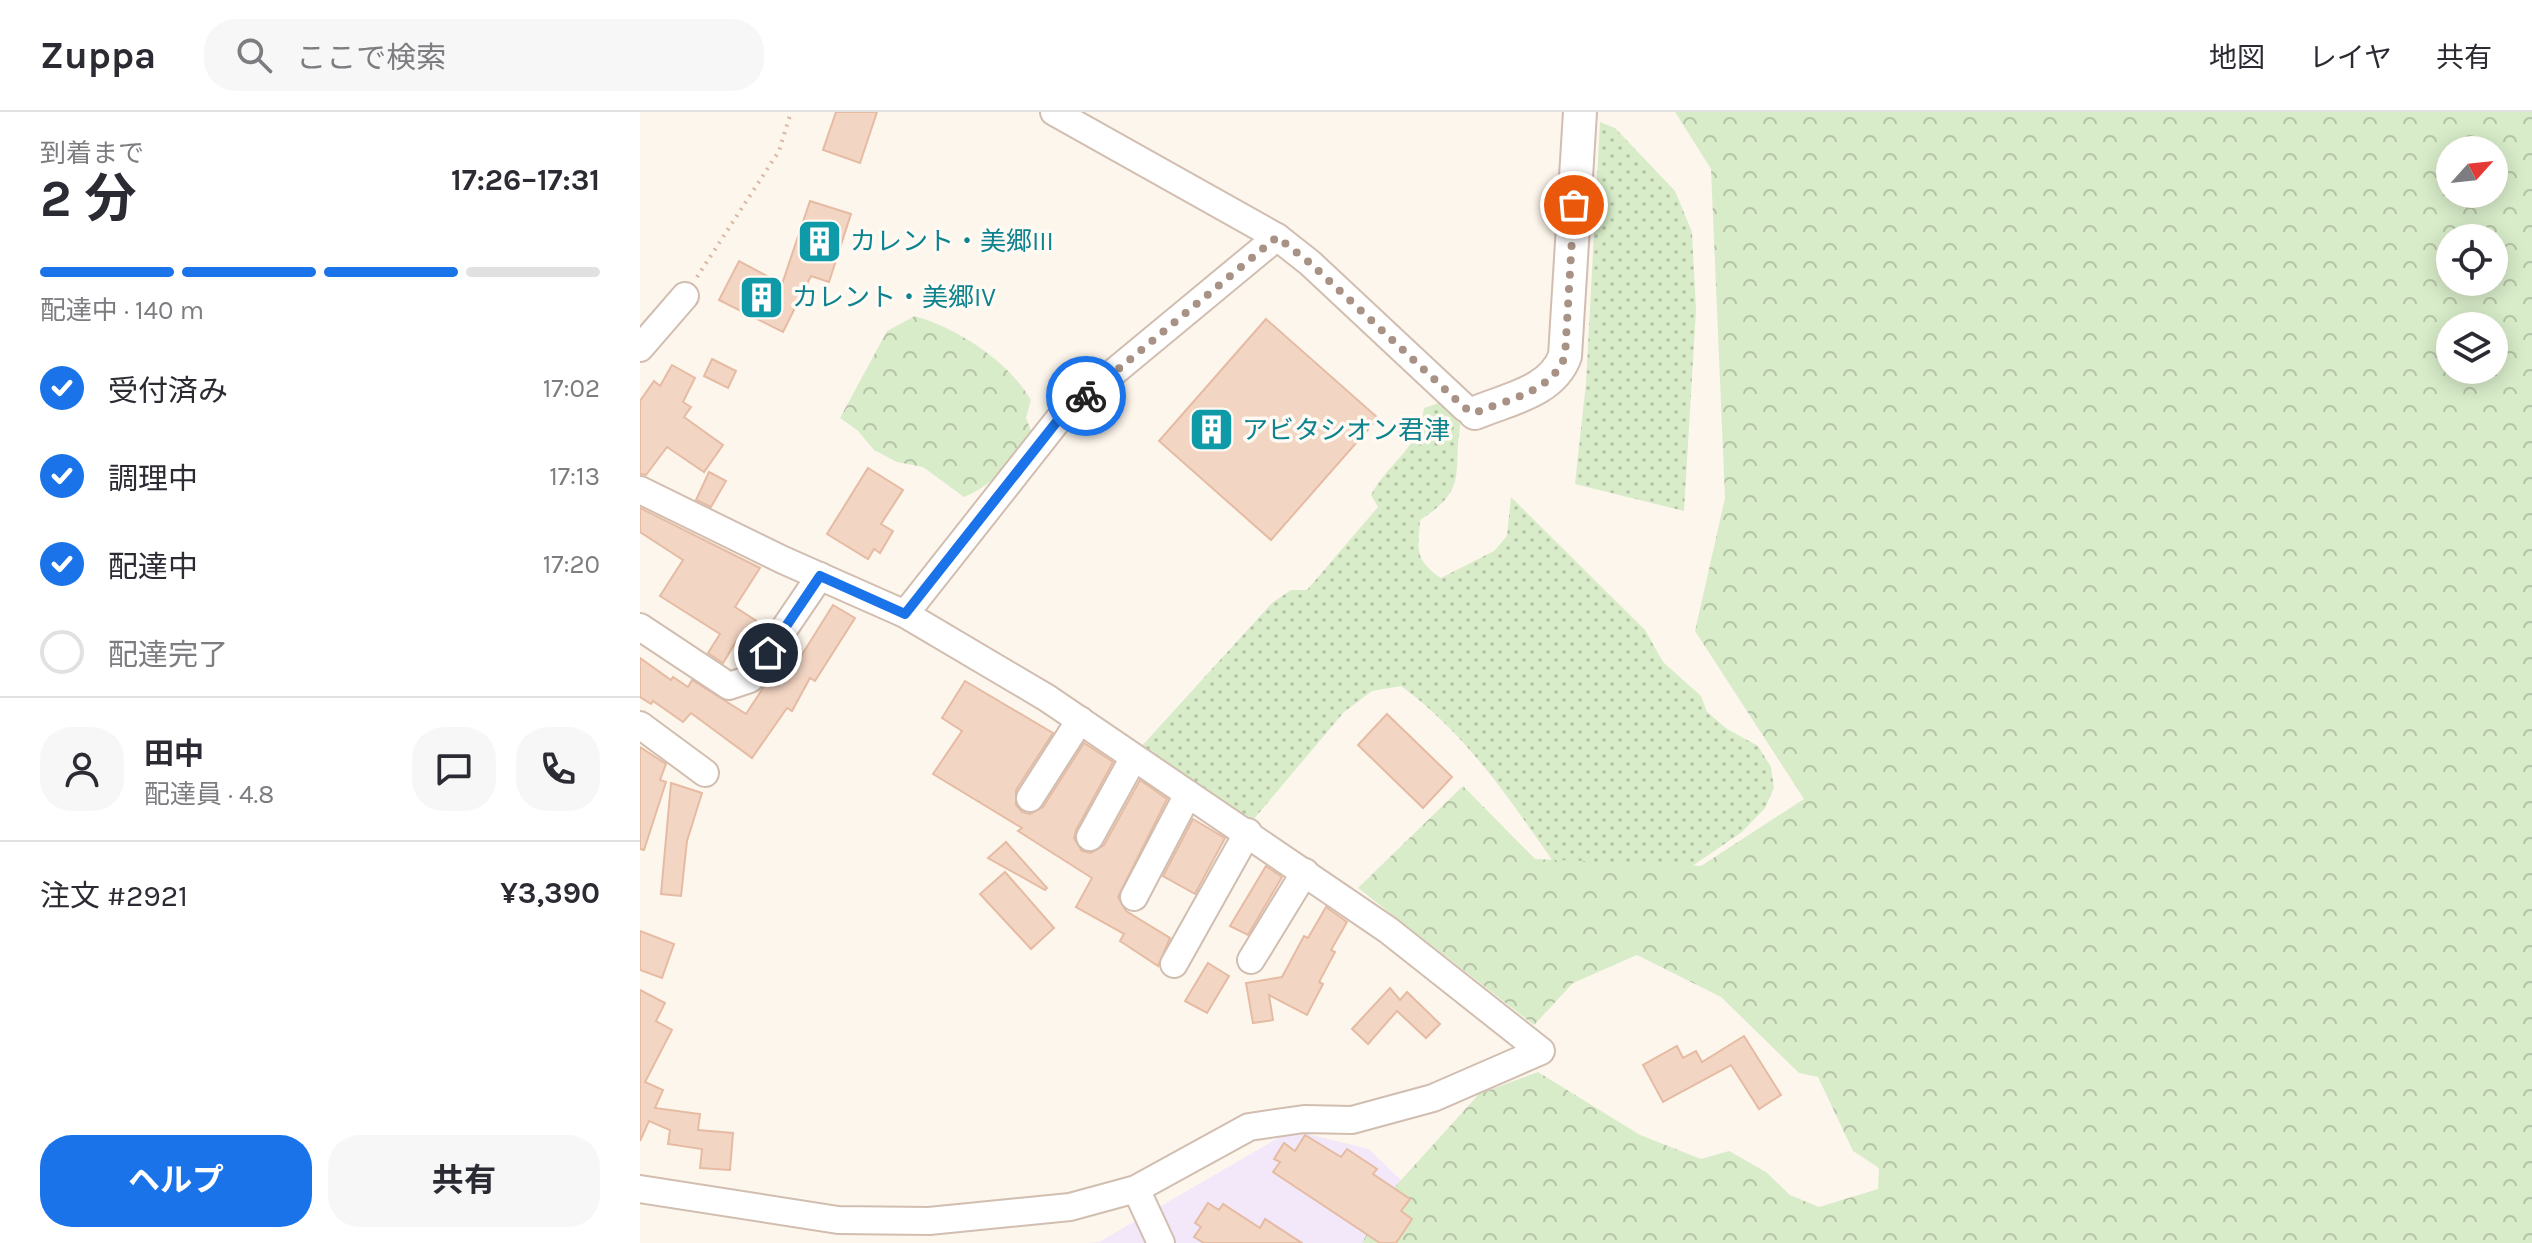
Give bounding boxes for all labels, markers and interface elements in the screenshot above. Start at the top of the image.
search box [204,19,764,91]
text: Zuppa [40,33,156,78]
icon: search [232,33,276,77]
text: ここで検索 [296,40,446,76]
text: 地図 [2209,41,2265,74]
text: レイヤ [2309,41,2392,74]
text: 共有 [2436,41,2492,74]
north arrow [2436,136,2508,208]
map controls [2436,136,2508,384]
text: 到着まで [40,138,144,169]
text: 17:26–17:31 [451,162,600,198]
text: 2 分 [40,168,137,229]
pin [1540,171,1608,239]
icon: bag [1552,183,1596,227]
building icon: カレント・美郷III [795,217,843,265]
button: locate [2436,224,2508,296]
place label: カレント・美郷III [850,226,1054,257]
building icon: カレント・美郷IV [737,273,785,321]
place label: カレント・美郷IV [792,282,996,313]
text: 配達中 · 140 m [40,295,204,326]
button: layers [2436,312,2508,384]
courier [1046,356,1126,436]
icon: check [40,366,84,410]
text: 受付済み [108,373,228,409]
text: 17:02 [543,373,600,404]
icon: bike [1064,374,1108,418]
building icon: アビタシオン君津 [1187,406,1235,454]
place label: アビタシオン君津 [1242,415,1450,446]
icon: check [40,454,84,498]
text: 調理中 [108,461,198,497]
text: 17:13 [549,461,600,492]
icon: check [40,542,84,586]
text: 配達中 [108,549,198,585]
text: 17:20 [543,549,600,580]
pin [734,619,802,687]
icon: home [746,631,790,675]
text: 配達完了 [108,637,228,673]
button: person [40,727,124,811]
button: chat [412,727,496,811]
button: phone [516,727,600,811]
text: 田中 [144,736,204,772]
text: 配達員 · 4.8 [144,779,274,810]
text: ¥3,390 [500,875,600,911]
text: 注文 #2921 [40,878,188,914]
button: ヘルプ [40,1135,312,1227]
button: 共有 [328,1135,600,1227]

